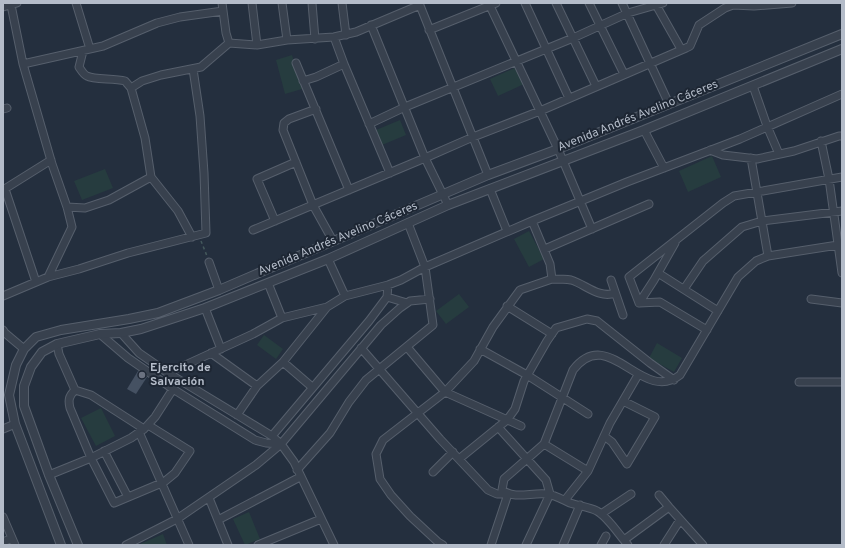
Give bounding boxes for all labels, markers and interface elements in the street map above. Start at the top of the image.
street label: Avenida Andrés Avelino Cáceres [555,76,721,156]
street label: Avenida Andrés Avelino Cáceres [256,198,420,280]
place label: Ejercito de Salvación [150,360,211,390]
marker: Ejercito de Salvación [137,370,147,380]

